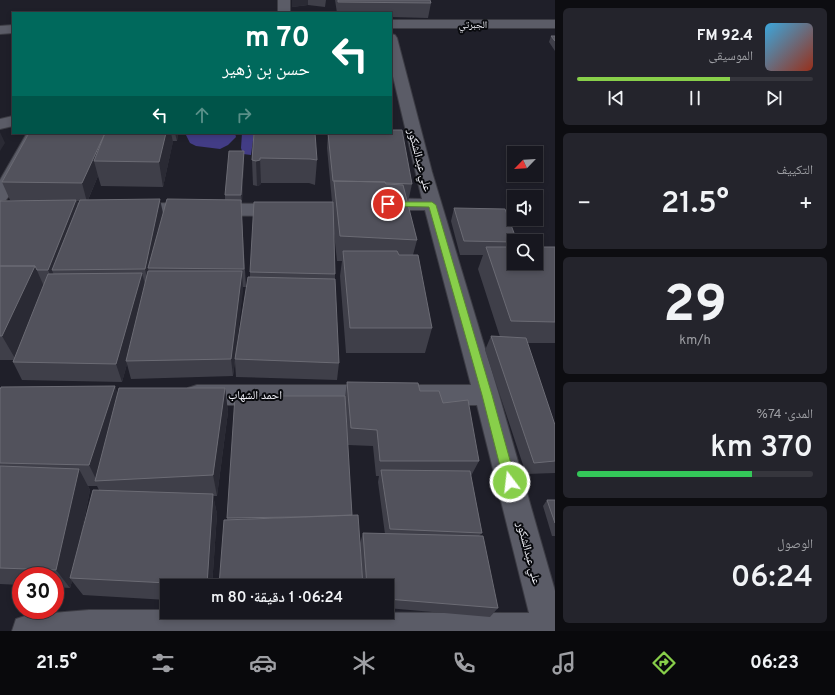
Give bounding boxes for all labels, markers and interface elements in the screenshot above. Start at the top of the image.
street label: الجبرتي [459,19,487,33]
text: 70 m [245,21,310,57]
text: 92.4 FM [697,27,753,46]
icon: left [324,28,376,80]
text: الموسيقى [709,49,753,65]
text: حسن بن زهير [222,59,310,82]
icon: previous [605,87,627,109]
icon: pause [684,87,706,109]
icon: next [763,87,785,109]
icon: left [149,104,171,126]
icon: ahead [191,104,213,126]
icon: right [233,104,255,126]
street label: علي عبدالشكور [402,126,435,194]
north arrow [507,146,543,182]
map controls [507,146,543,270]
text: التكييف [777,163,813,179]
text: 21.5° [661,186,729,223]
pin [371,187,405,221]
button: sound [507,190,543,226]
text: − [577,191,591,218]
text: + [799,191,813,218]
icon: arrive [377,193,399,215]
button: search [507,234,543,270]
text: 29 [663,274,727,340]
text: km/h [679,333,711,349]
street label: احمد الشهاب [228,388,282,404]
text: المدى · 74% [757,407,813,423]
text: 370 km [710,430,813,467]
position arrow [489,461,531,503]
street label: علي عبدالشكور [511,519,544,587]
text: الوصول [777,537,813,553]
text: 06:24 [731,560,813,597]
speed limit sign: 30 [12,567,64,619]
text: 06:24 · 1 دقيقة · 80 m [211,589,343,608]
icon: filters [149,649,177,677]
icon: car [249,649,277,677]
icon: climate [350,649,378,677]
icon: phone [450,649,478,677]
icon: music [550,649,578,677]
icon: directions [650,649,678,677]
text: 21.5° [36,652,77,675]
text: 06:23 [750,652,799,675]

